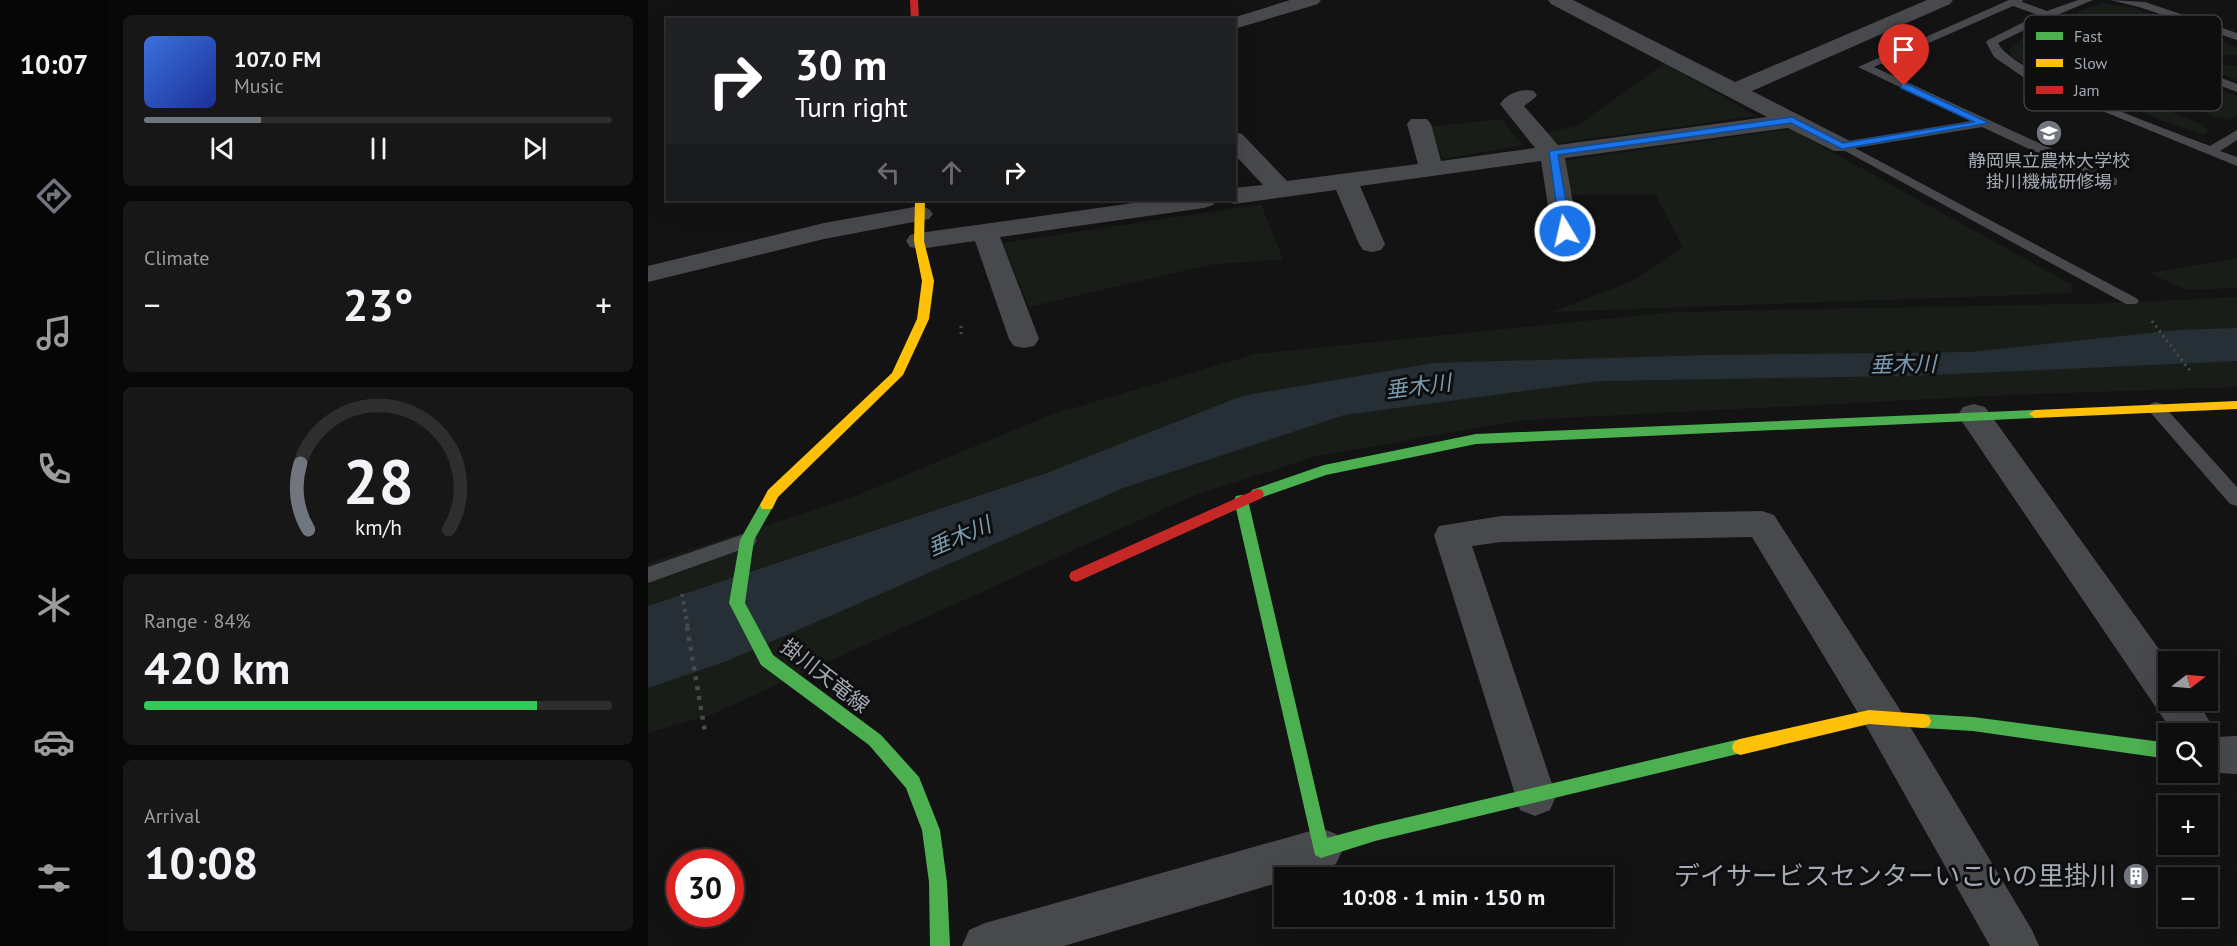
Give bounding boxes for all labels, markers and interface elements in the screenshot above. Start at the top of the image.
legend [2024,15,2222,111]
pin [1878,24,1929,86]
text: Fast [2074,26,2103,46]
icon: arrive [1887,33,1920,66]
text: 30 m [795,37,887,92]
icon: right [696,42,774,120]
text: 107.0 FM [234,45,321,73]
text: 10:07 [20,47,88,81]
text: Slow [2074,53,2108,73]
text: Music [234,73,283,99]
text: Jam [2073,80,2100,100]
text: Turn right [795,90,908,124]
school or university icon: 静岡県立農林大学校 掛川機械研修場 [2034,118,2064,148]
icon: previous [206,132,239,165]
icon: pause [362,132,395,165]
icon: next [518,132,551,165]
place label: 静岡県立農林大学校 掛川機械研修場 [1968,149,2130,193]
icon: left [872,156,905,189]
icon: ahead [935,156,968,189]
icon: right [998,156,1031,189]
icon: directions [33,175,75,217]
position arrow [1533,199,1597,263]
text: Climate [144,245,210,271]
text: 23° [343,275,413,333]
text: − [144,283,161,326]
text: + [595,283,612,326]
icon: music [33,312,75,354]
water label: 垂木川 [1870,349,1938,379]
water label: 垂木川 [1384,368,1454,404]
text: 28 [343,440,413,521]
icon: phone [33,448,75,490]
water label: 垂木川 [923,509,997,562]
text: km/h [354,513,401,541]
icon: climate [33,584,75,626]
text: Range · 84% [144,608,251,634]
street label: 掛川天竜線 [776,633,875,719]
text: 420 km [144,638,290,696]
north arrow [2158,651,2218,711]
map controls [2158,651,2218,927]
icon: car [33,721,75,763]
button: search [2158,723,2218,783]
button: + [2158,795,2218,855]
text: Arrival [144,803,200,829]
text: 10:08 [144,833,258,891]
speed limit sign: 30 [666,849,744,927]
icon: filters [33,857,75,899]
place label: デイサービスセンターいこいの里掛川 [1674,859,2116,892]
building icon: デイサービスセンターいこいの里掛川 [2121,861,2151,891]
button: − [2158,867,2218,927]
text: 10:08 · 1 min · 150 m [1342,883,1545,911]

